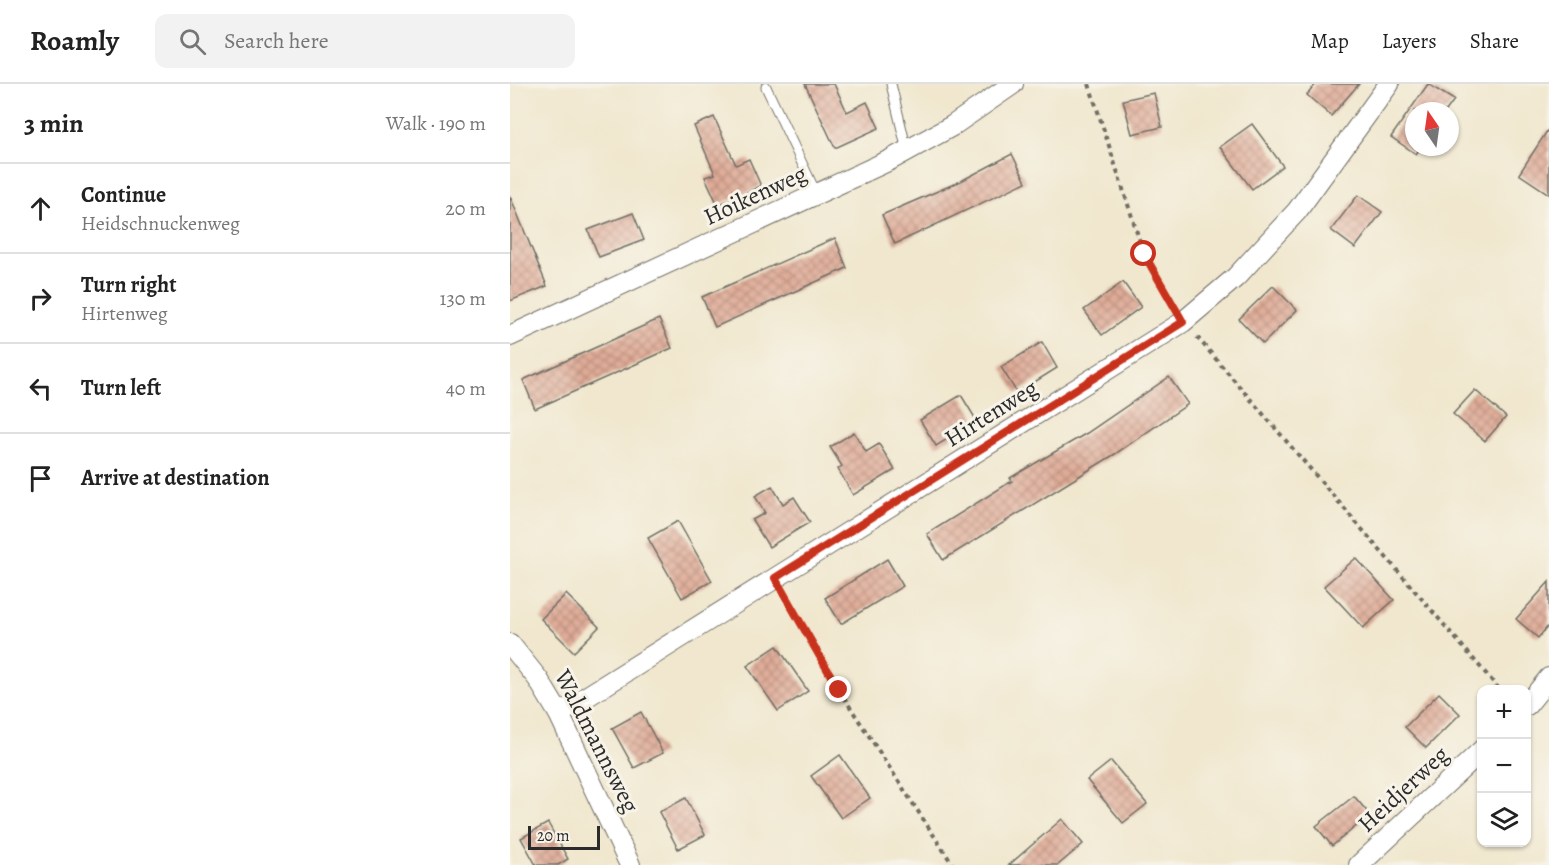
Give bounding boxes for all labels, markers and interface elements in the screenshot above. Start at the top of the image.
search box [155,14,575,68]
text: Roamly [30,22,119,60]
icon: search [176,25,209,58]
text: Search here [224,26,329,56]
text: Map [1310,27,1349,55]
text: Layers [1382,27,1437,55]
text: Share [1470,27,1519,55]
north arrow [1405,102,1459,156]
text: 3 min [24,106,84,141]
text: Walk · 190 m [386,110,486,137]
street label: Hoikenweg [698,157,812,233]
text: Continue [81,180,166,210]
icon: ahead [24,192,57,225]
text: 20 m [445,195,486,222]
text: Heidschnuckenweg [81,210,240,237]
route start [1130,240,1156,266]
text: Turn right [81,270,177,300]
icon: right [24,282,57,315]
text: 130 m [440,285,486,312]
text: Hirtenweg [81,300,168,327]
icon: left [24,372,57,405]
street label: Hirtenweg [938,372,1044,454]
text: Turn left [81,373,161,403]
text: 40 m [446,375,486,402]
icon: arrive [24,462,57,495]
text: Arrive at destination [81,463,270,493]
street label: Waldmannsweg [547,663,647,818]
route end [825,676,851,702]
map controls [1477,685,1531,847]
button: + [1477,685,1531,739]
street label: Heidjerweg [1351,739,1455,839]
button: − [1477,739,1531,793]
button: layers [1477,793,1531,847]
scale bar [528,823,600,850]
text: 20 m [537,825,570,847]

